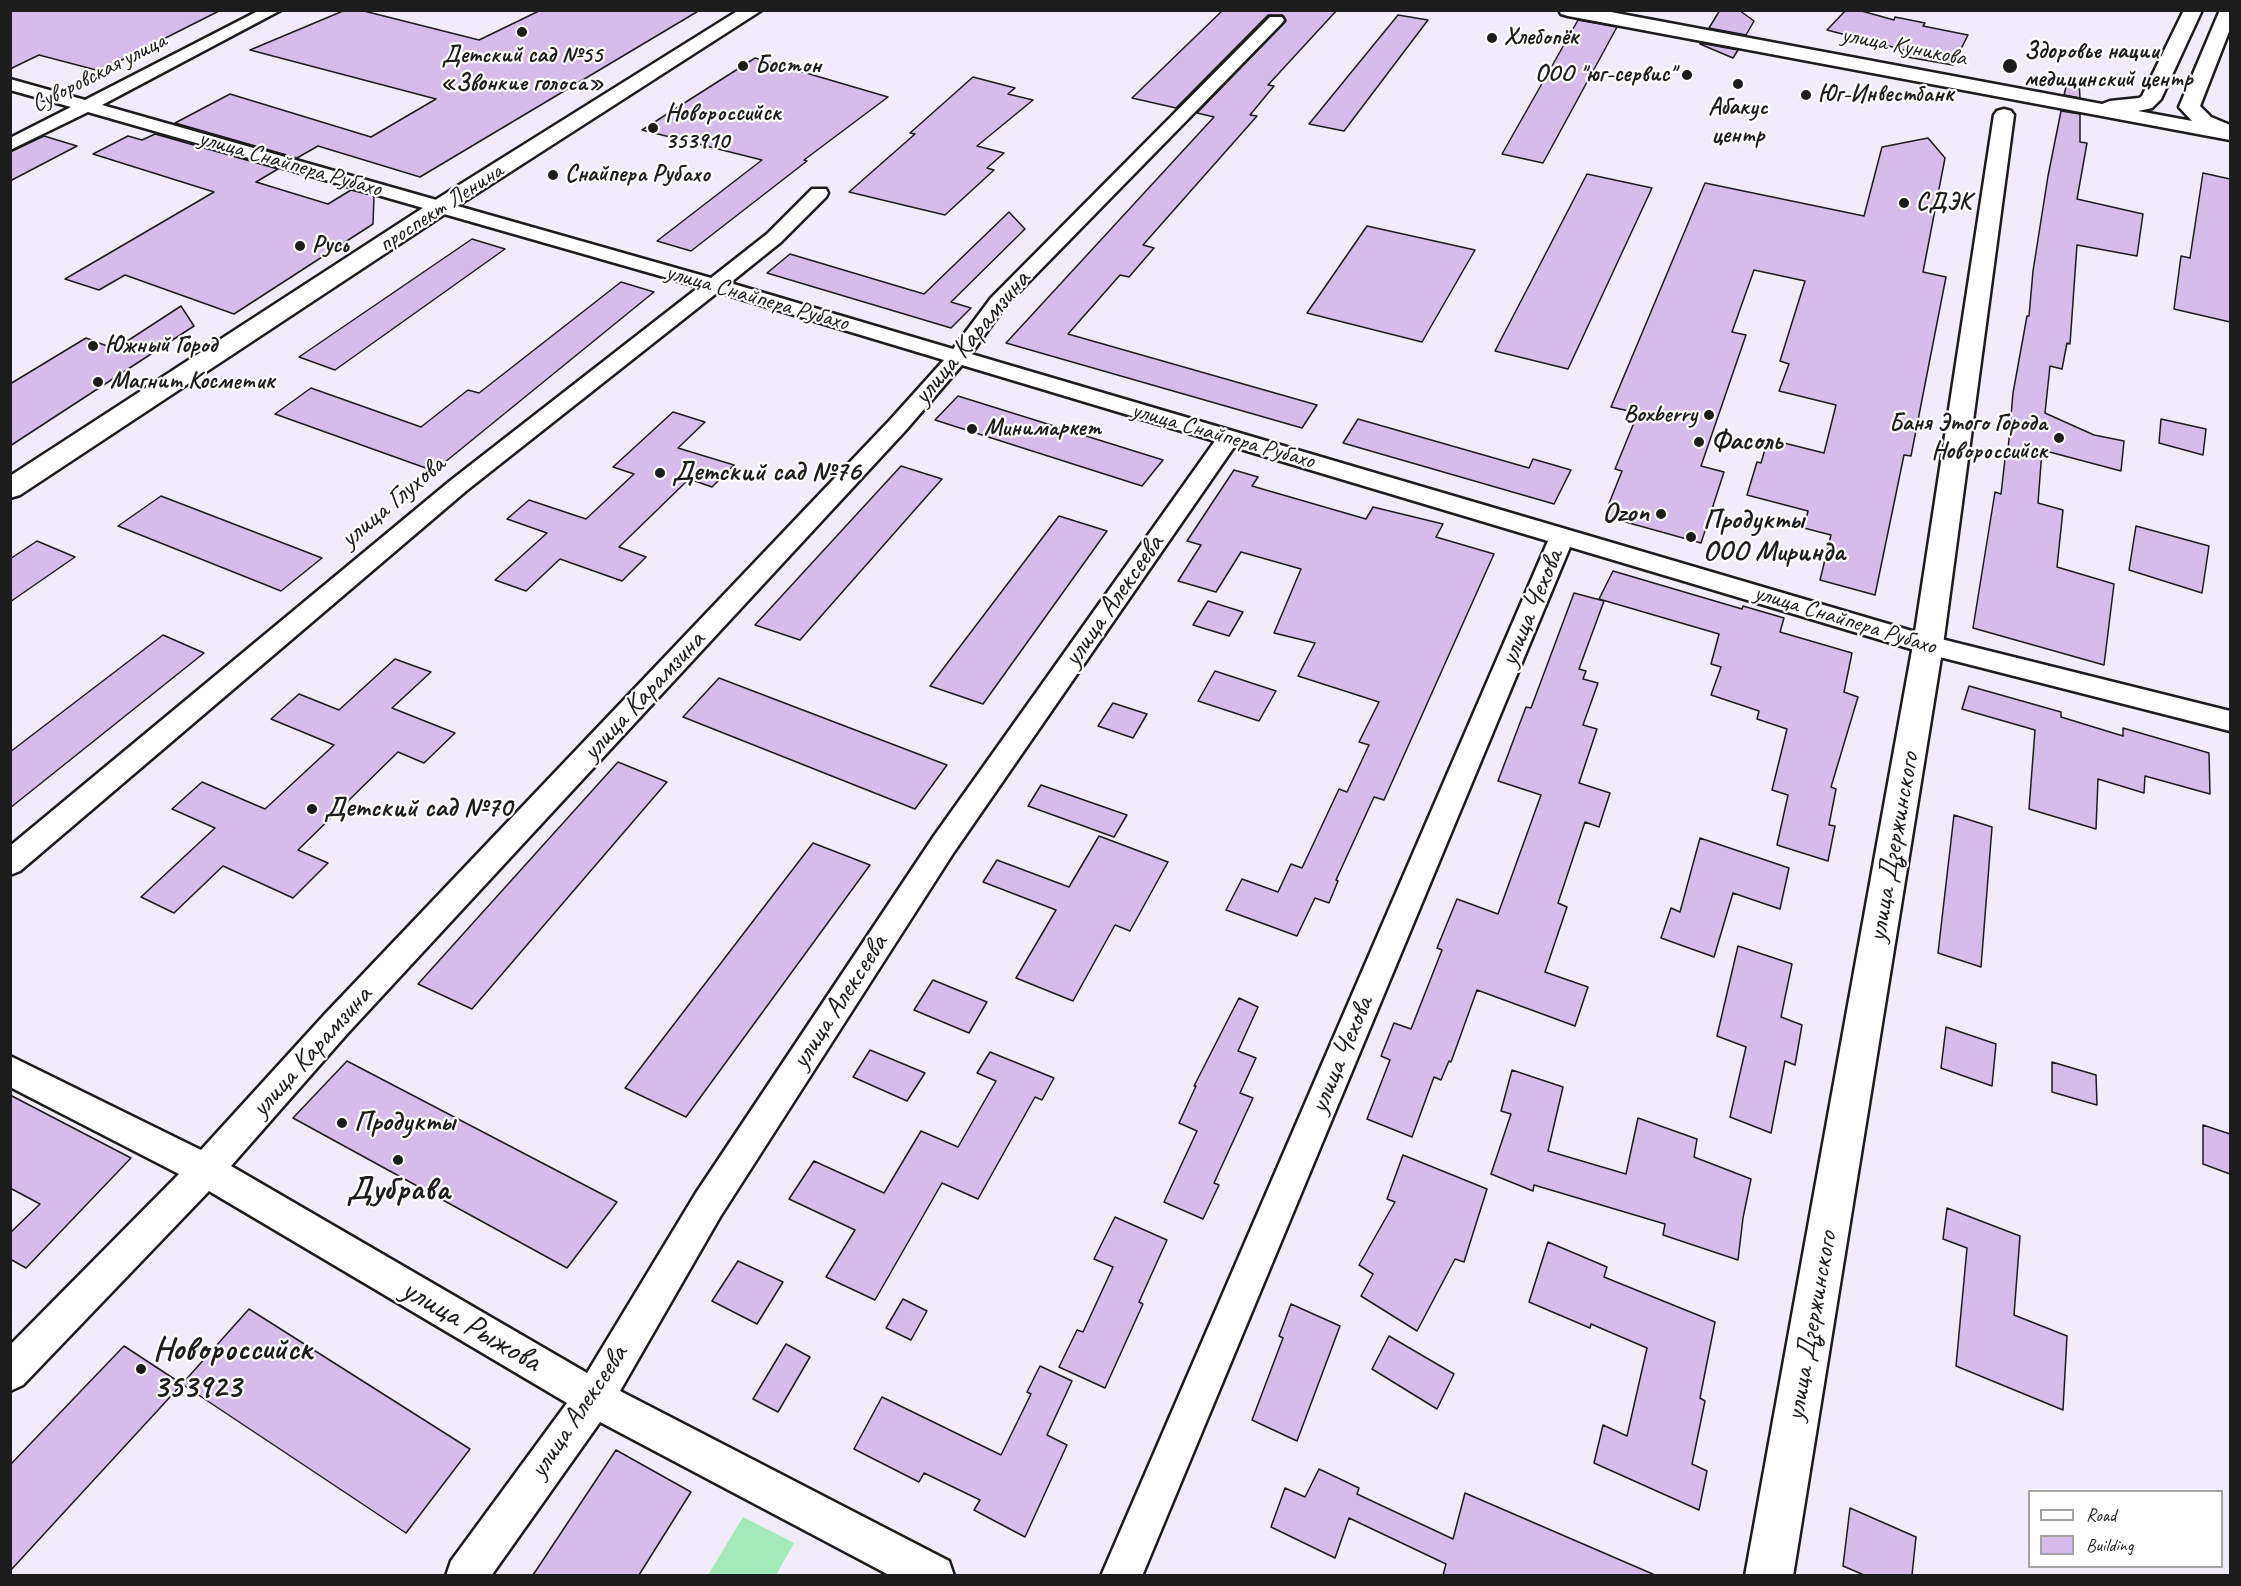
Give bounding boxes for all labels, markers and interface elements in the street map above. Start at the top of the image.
street label: улица Куникова [1839,21,1969,73]
place label: Хлебопёк [1504,24,1578,52]
marker: Детский сад №55 «Звонкие голоса» [515,25,529,39]
street label: Суворовская улица [27,27,171,119]
marker: Хлебопёк [1485,31,1499,45]
place label: Здоровье нации медицинский центр [2024,38,2192,94]
place label: Детский сад №55 «Звонкие голоса» [440,42,604,98]
place label: Бостон [755,52,821,80]
marker: Здоровье нации медицинский центр [2001,57,2019,75]
marker: Бостон [736,59,750,73]
place label: ООО "юг-сервис" [1535,61,1675,89]
marker: ООО "юг-сервис" [1680,68,1694,82]
marker: Абакус центр [1731,77,1745,91]
place label: Юг-Инвестбанк [1818,81,1953,109]
marker: Юг-Инвестбанк [1799,88,1813,102]
place label: Абакус центр [1708,94,1768,150]
place label: Новороссийск 353910 [665,100,781,156]
marker: Новороссийск 353910 [646,121,660,135]
street label: улица Снайпера Рубахо [195,124,385,204]
street label: проспект Ленина [373,157,509,259]
place label: Снайпера Рубахо [565,161,710,189]
marker: Снайпера Рубахо [546,168,560,182]
place label: СДЭК [1916,189,1971,217]
marker: СДЭК [1897,196,1911,210]
place label: Русь [312,232,348,260]
marker: Русь [293,239,307,253]
street label: улица Снайпера Рубахо [662,258,852,338]
street label: улица Карамзина [906,264,1038,412]
place label: Южный Город [105,332,217,360]
marker: Южный Город [86,339,100,353]
place label: Магнит Косметик [110,368,274,396]
marker: Магнит Косметик [91,375,105,389]
street label: улица Снайпера Рубахо [1128,396,1318,476]
place label: Boxberry [1623,401,1697,429]
marker: Boxberry [1702,408,1716,422]
place label: Баня Этого Города Новороссийск [1889,410,2047,466]
place label: Минимаркет [984,415,1101,443]
marker: Минимаркет [965,422,979,436]
place label: Фасоль [1711,425,1782,459]
marker: Баня Этого Города Новороссийск [2052,431,2066,445]
marker: Фасоль [1692,435,1706,449]
street label: улица Глухова [334,448,452,556]
place label: Детский сад №76 [672,456,860,490]
marker: Детский сад №76 [653,466,667,480]
place label: Ozon [1602,497,1649,531]
place label: Продукты ООО Миринда [1703,504,1845,570]
marker: Ozon [1654,507,1668,521]
street label: улица Алексеева [1056,529,1172,673]
marker: Продукты ООО Миринда [1684,530,1698,544]
street label: улица Чехова [1492,545,1572,671]
street label: улица Снайпера Рубахо [1751,579,1939,661]
street label: улица Карамзина [575,624,713,768]
street label: улица Дзержинского [1861,750,1927,944]
place label: Детский сад №70 [324,792,512,826]
marker: Детский сад №70 [305,802,319,816]
street label: улица Алексеева [784,929,896,1075]
street label: улица Карамзина [244,979,380,1125]
street label: улица Чехова [1302,992,1382,1118]
place label: Продукты [354,1106,455,1140]
marker: Продукты [335,1116,349,1130]
marker: Дубрава [391,1153,405,1167]
place label: Дубрава [346,1170,450,1210]
street label: улица Дзержинского [1779,1229,1845,1423]
street label: улица Рыжова [394,1270,548,1382]
place label: Новороссийск 353923 [153,1330,312,1408]
street label: улица Алексеева [522,1339,636,1485]
marker: Новороссийск 353923 [134,1362,148,1376]
legend [2028,1490,2223,1568]
text: Road [2086,1504,2116,1526]
text: Building [2086,1534,2133,1556]

